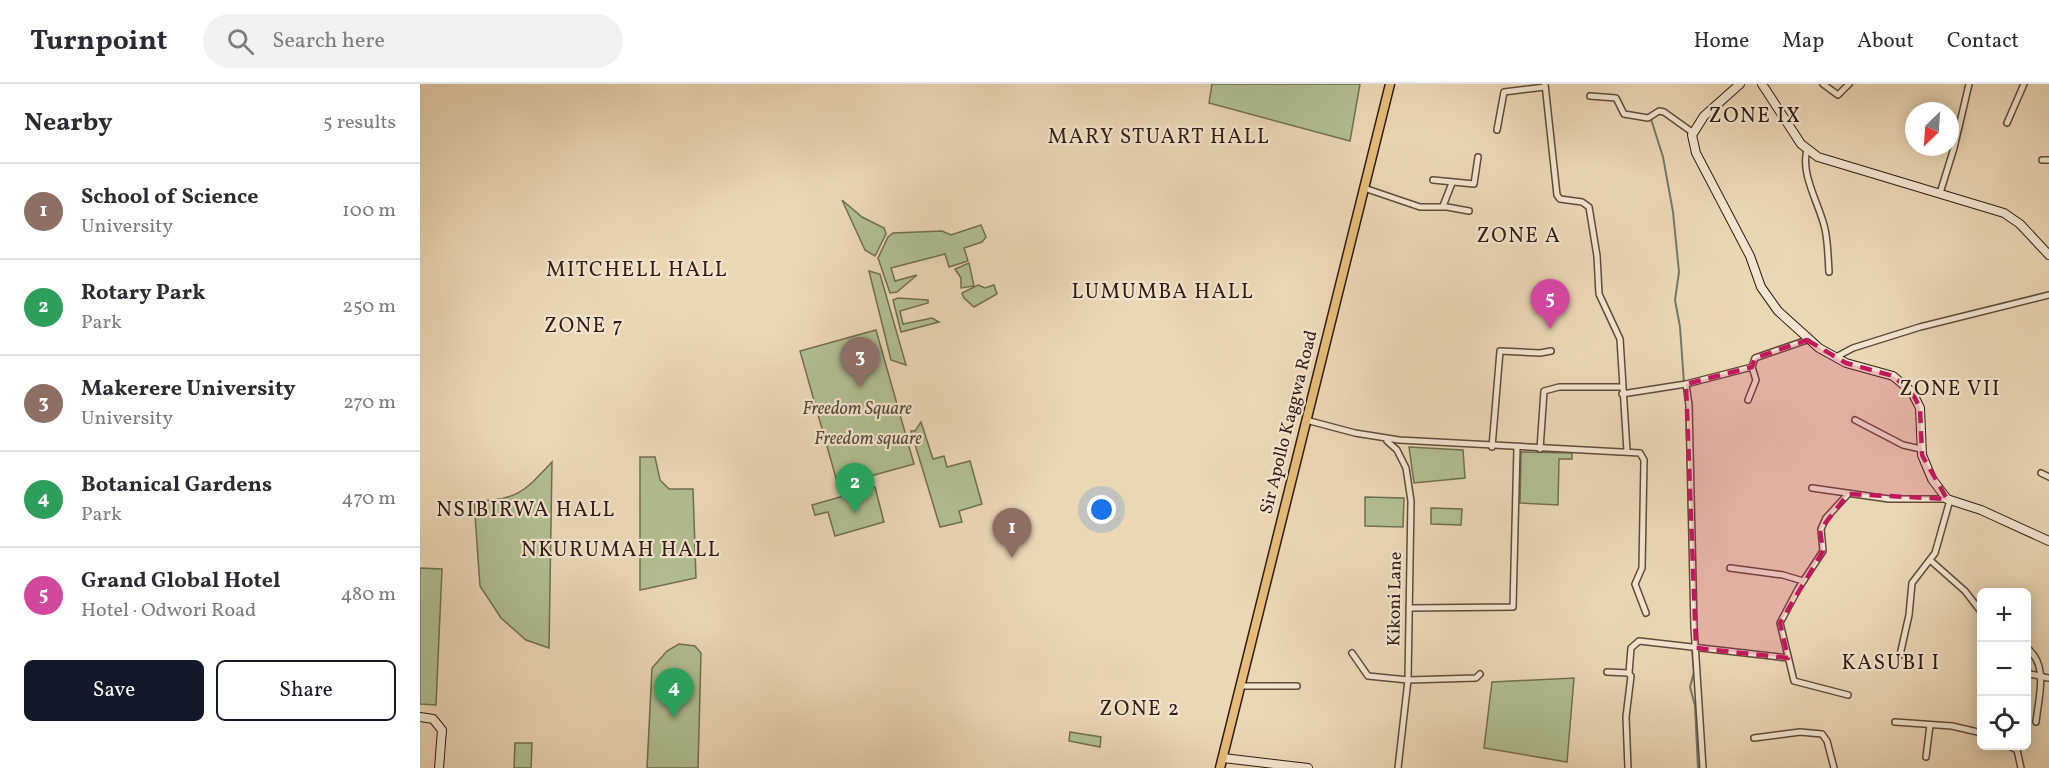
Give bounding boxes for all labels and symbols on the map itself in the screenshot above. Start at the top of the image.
district label: ZONE IX [1709,102,1801,131]
north arrow [1905,102,1959,156]
district label: MARY STUART HALL [1048,123,1270,152]
district label: ZONE A [1477,222,1561,251]
district label: MITCHELL HALL [546,256,728,285]
district label: LUMUMBA HALL [1072,278,1254,307]
pin: 5 [1530,280,1570,329]
district label: ZONE 7 [544,312,624,341]
street label: Sir Apollo Kaggwa Road [1254,328,1324,517]
pin: 3 [840,338,880,387]
district label: ZONE VII [1899,375,2001,404]
park label: Freedom Square [802,397,912,422]
park label: Freedom square [814,427,922,452]
pin: 2 [836,464,874,513]
your location [1087,495,1116,524]
district label: NSIBIRWA HALL [436,496,616,525]
pin: 1 [992,508,1032,558]
district label: NKURUMAH HALL [521,536,721,565]
street label: Kikoni Lane [1382,551,1409,647]
district label: KASUBI I [1842,649,1940,678]
pin: 4 [654,668,694,718]
district label: ZONE 2 [1099,695,1181,724]

